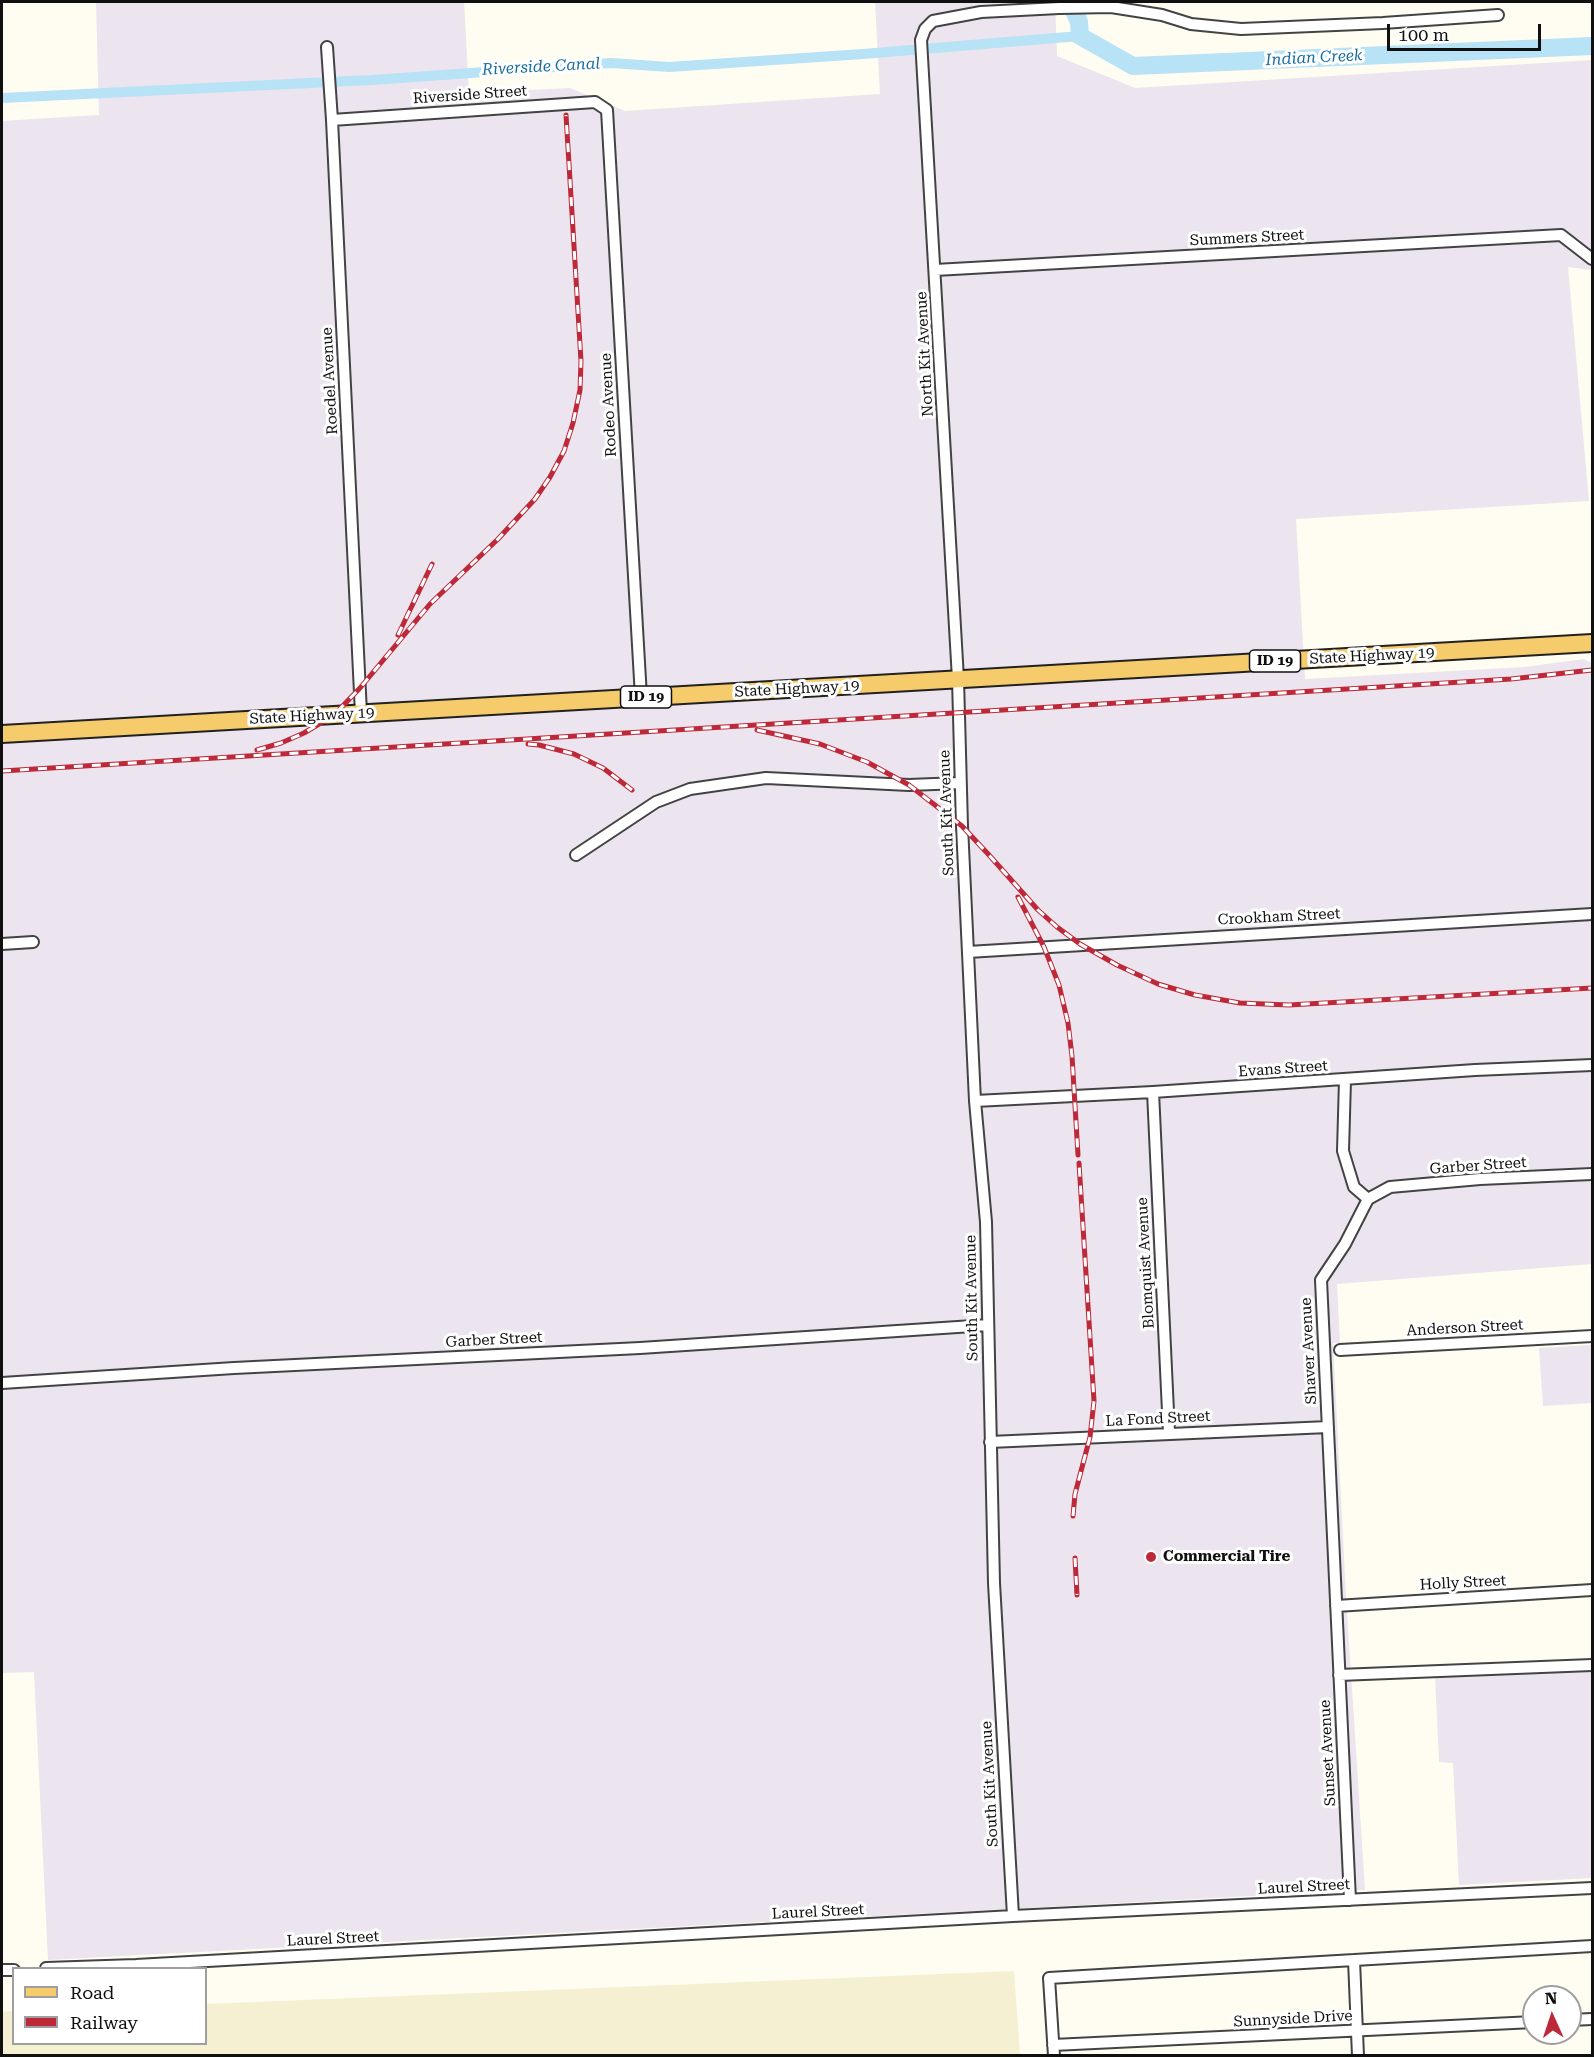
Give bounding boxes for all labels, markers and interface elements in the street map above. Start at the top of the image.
scale bar [1390,12,1544,50]
text: 100 m [1398,24,1449,45]
water label: Indian Creek [1265,46,1363,70]
water label: Riverside Canal [481,54,601,80]
street label: Riverside Street [412,82,528,108]
street label: Summers Street [1189,226,1305,250]
street label: North Kit Avenue [913,291,937,417]
street label: Roedel Avenue [318,327,342,435]
street label: Rodeo Avenue [597,353,621,457]
street label: State Highway 19 [1309,644,1435,668]
road number: ID 19 [1250,650,1300,672]
street label: State Highway 19 [734,677,860,701]
road number: ID 19 [620,686,672,708]
street label: State Highway 19 [249,704,375,728]
street label: South Kit Avenue [936,750,958,876]
street label: Crookham Street [1217,905,1341,929]
street label: Evans Street [1238,1057,1328,1081]
street label: Garber Street [1429,1154,1527,1178]
street label: Blomquist Avenue [1134,1197,1158,1329]
street label: South Kit Avenue [962,1235,982,1361]
street label: Shaver Avenue [1297,1297,1321,1405]
street label: Anderson Street [1406,1316,1524,1340]
street label: Garber Street [445,1328,543,1352]
street label: La Fond Street [1105,1407,1211,1431]
place label: Commercial Tire [1163,1548,1290,1566]
marker: Commercial Tire [1144,1550,1158,1564]
street label: Holly Street [1419,1572,1507,1594]
street label: Sunset Avenue [1316,1699,1340,1807]
street label: South Kit Avenue [978,1721,1002,1847]
street label: Laurel Street [1257,1876,1351,1898]
street label: Laurel Street [771,1901,865,1923]
street label: Laurel Street [286,1928,380,1950]
legend [12,1967,207,2045]
text: Road [70,1982,114,2003]
north arrow [1522,1985,1582,2045]
text: N [1544,1989,1558,2008]
street label: Sunnyside Drive [1233,2007,1353,2031]
text: Railway [70,2012,138,2033]

